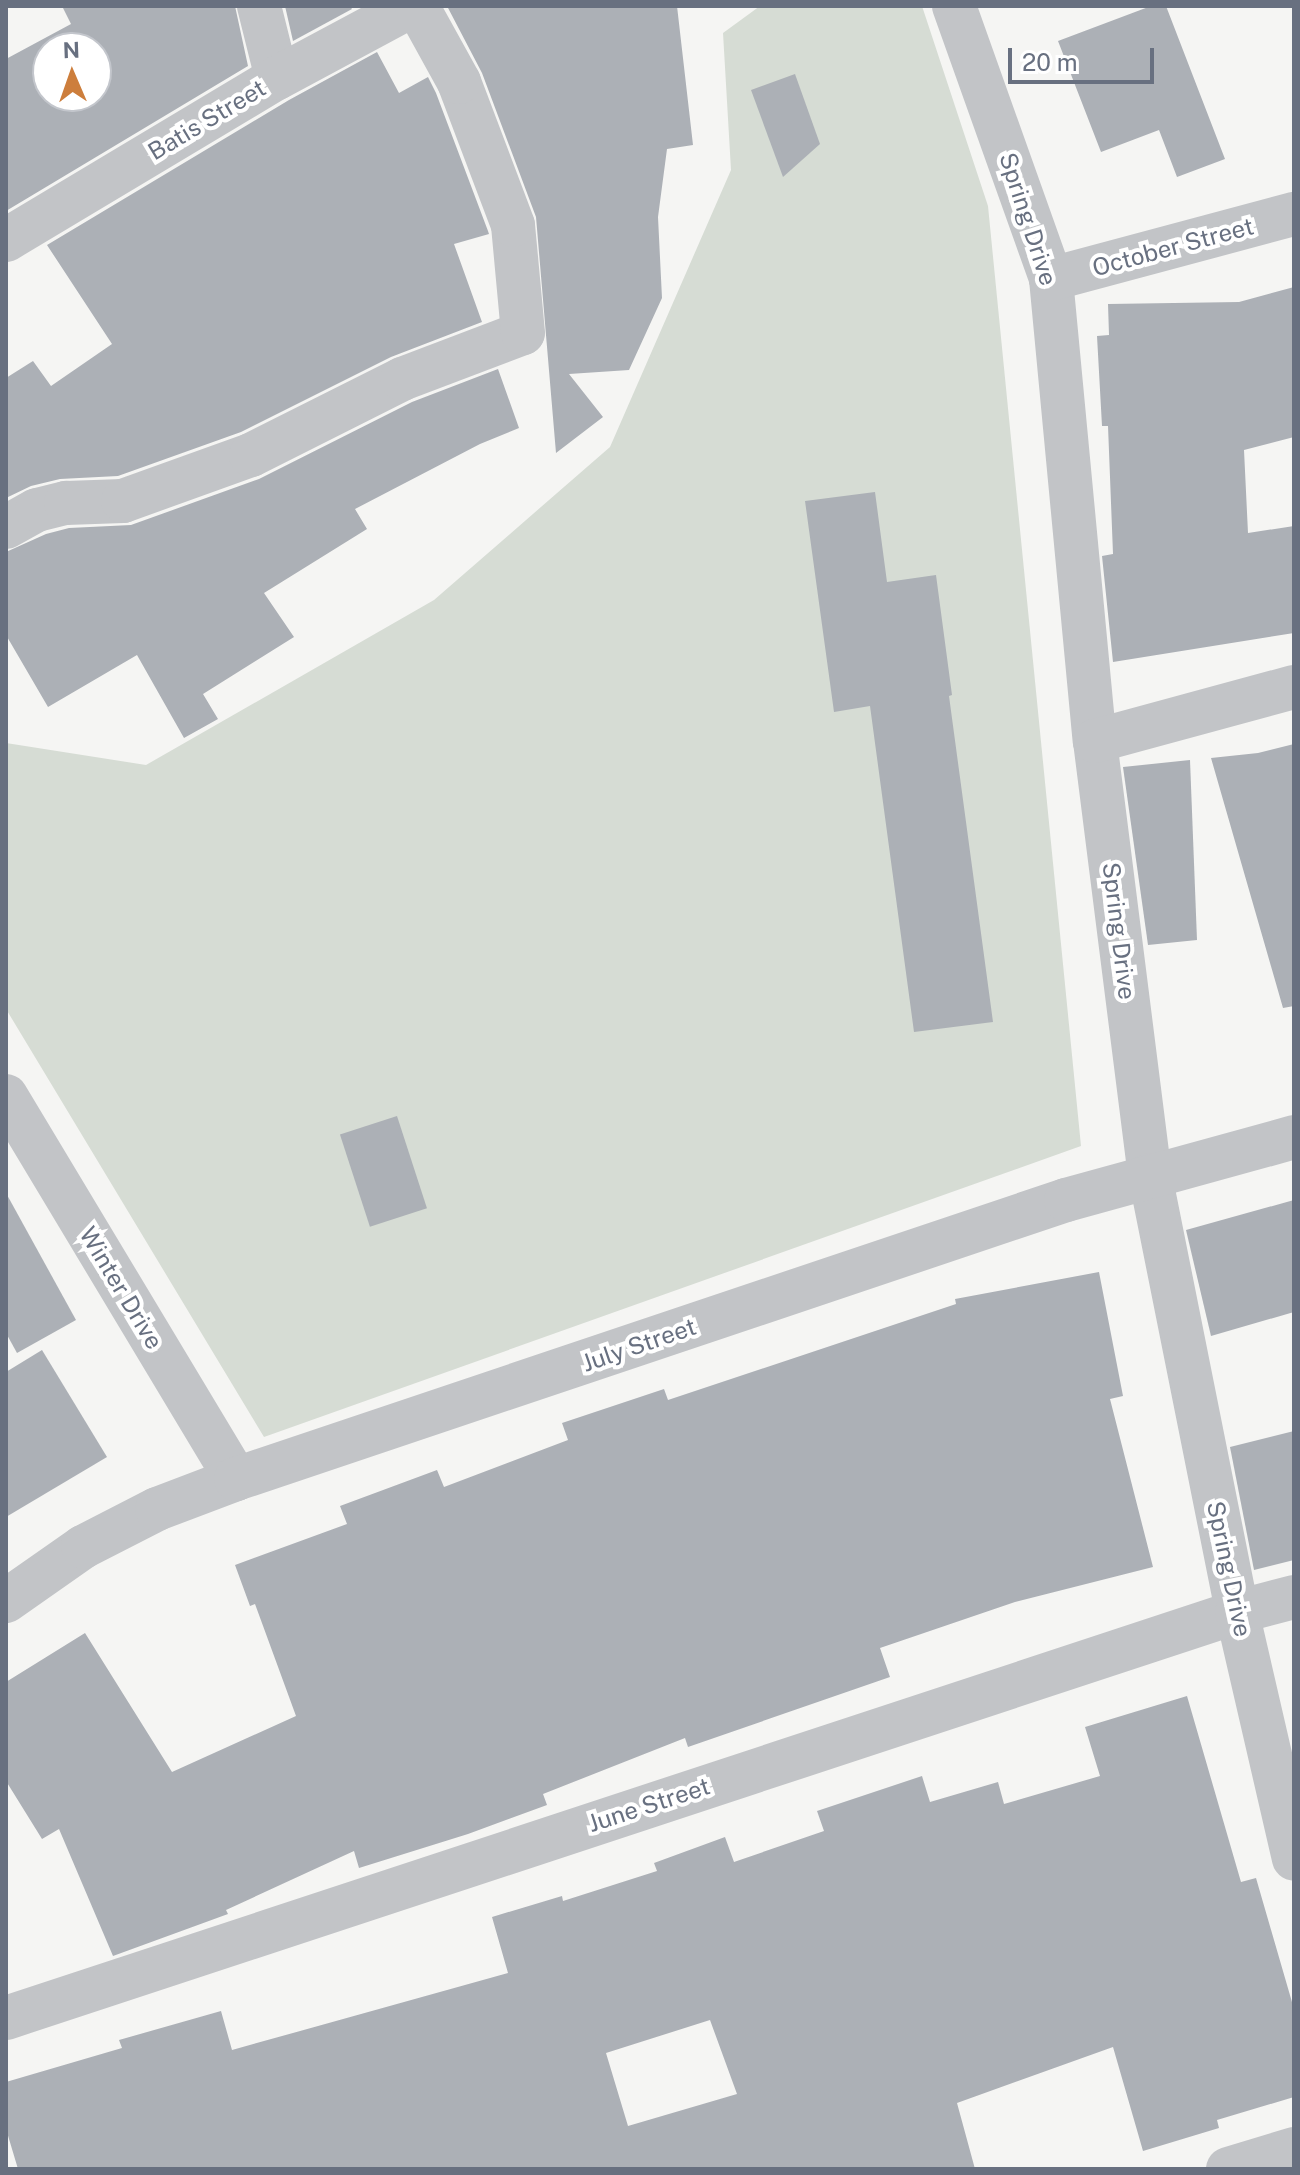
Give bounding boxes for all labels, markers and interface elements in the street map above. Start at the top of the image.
north arrow [32,32,112,112]
scale bar [1012,32,1158,82]
text: N [62,37,80,63]
text: 20 m [1022,48,1078,76]
street label: Batis Street [143,74,271,166]
street label: Spring Drive [993,149,1063,289]
street label: October Street [1089,212,1257,282]
street label: Spring Drive [1096,861,1142,1001]
street label: Winter Drive [73,1222,169,1354]
street label: July Street [578,1312,700,1378]
street label: Spring Drive [1201,1499,1257,1639]
street label: June Street [584,1772,714,1838]

